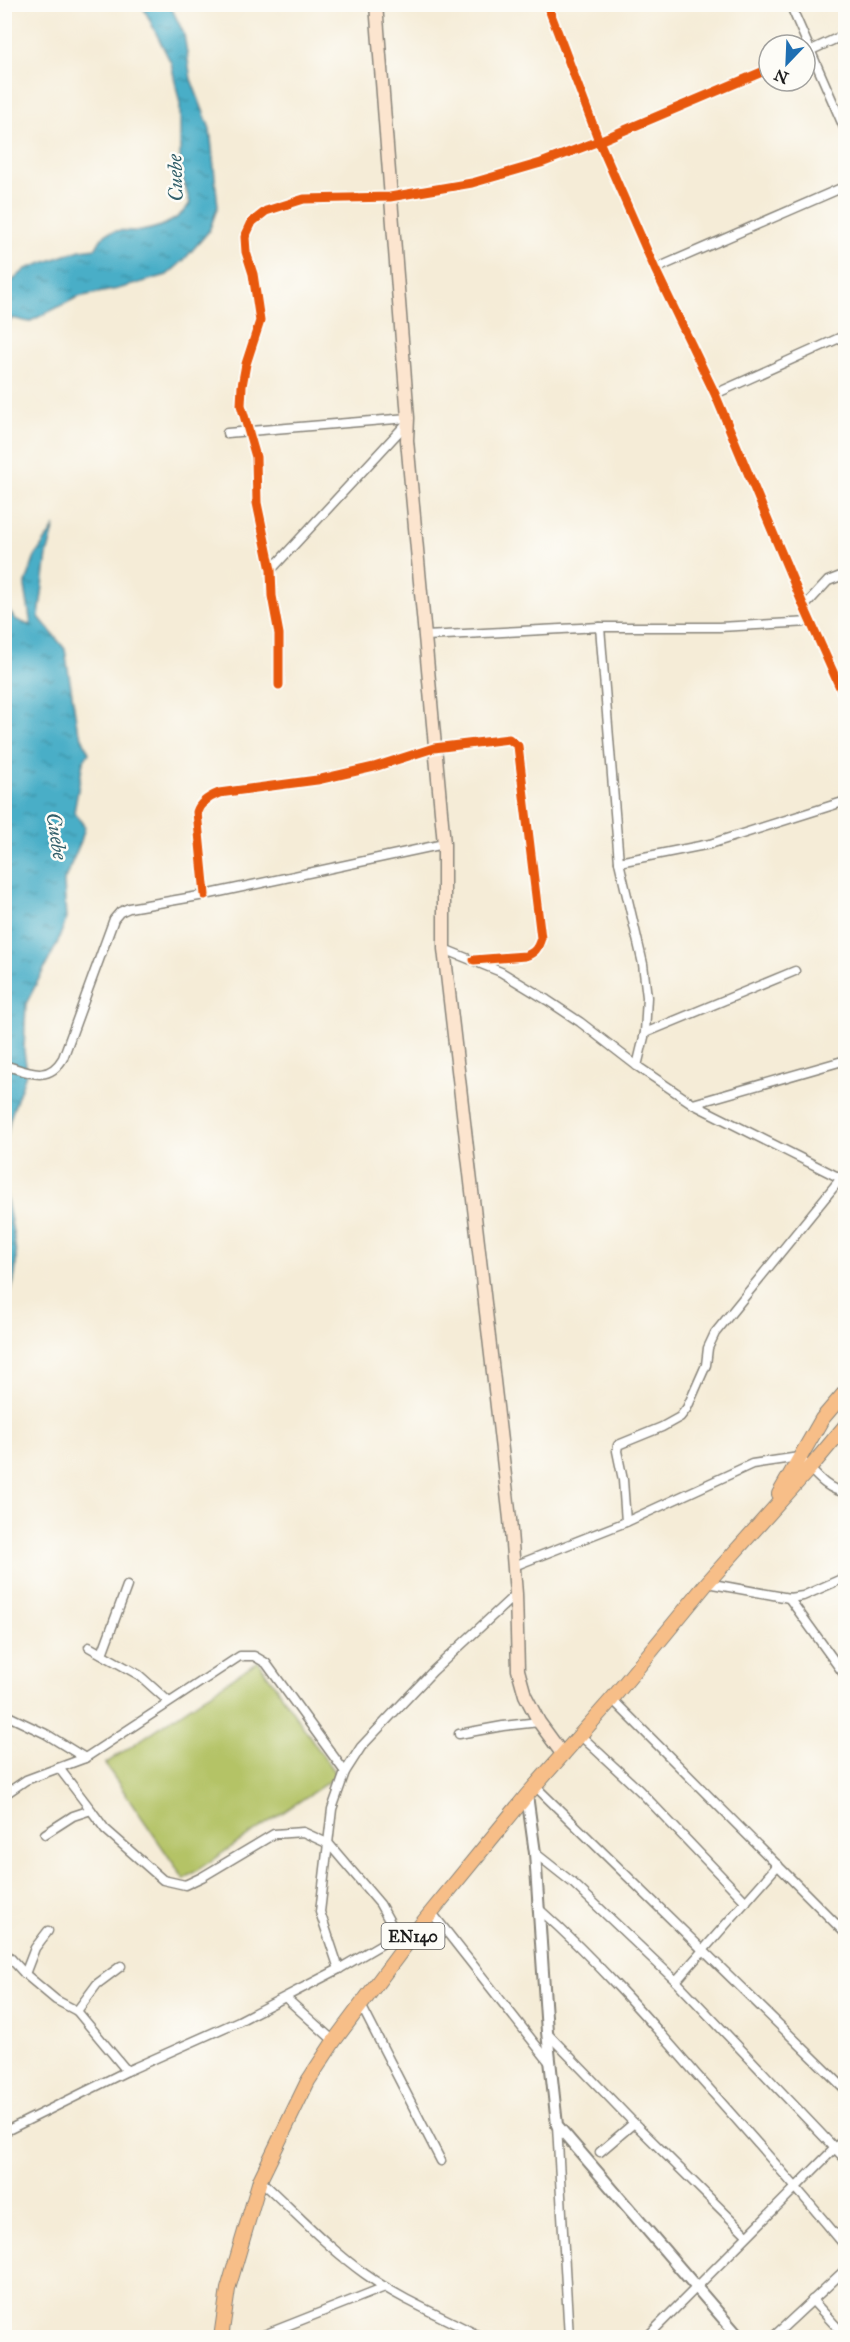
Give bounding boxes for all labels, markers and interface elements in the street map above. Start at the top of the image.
north arrow [757,33,817,93]
text: N [771,65,791,88]
water label: Cuebe [162,153,188,202]
water label: Cuebe [41,811,73,862]
road number: EN140 [382,1923,444,1949]

